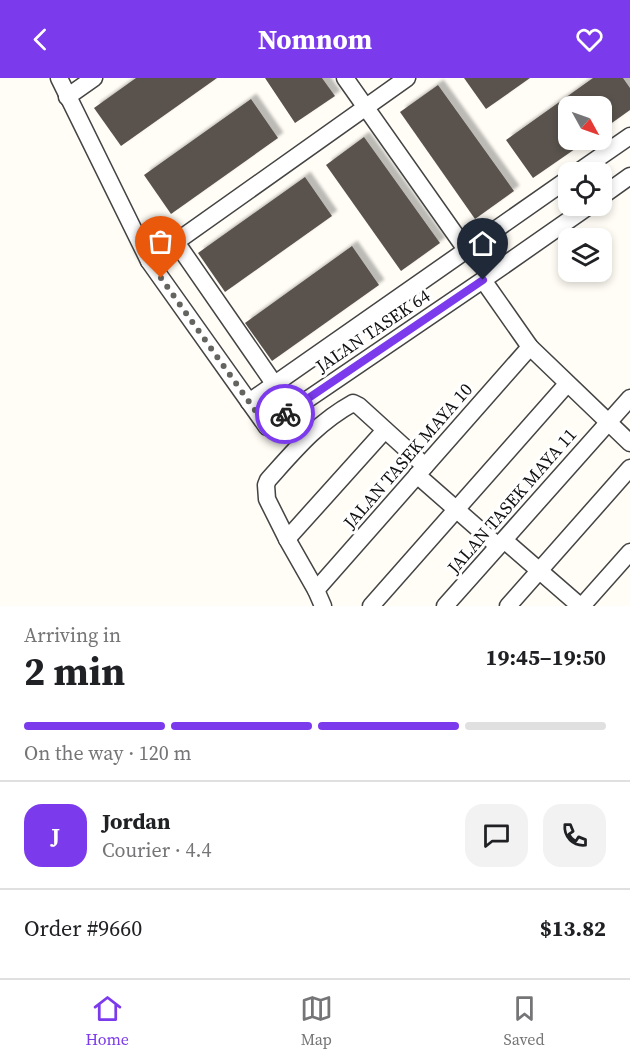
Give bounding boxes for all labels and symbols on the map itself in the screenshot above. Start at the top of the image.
north arrow [558,96,612,150]
pin [135,216,186,278]
pin [457,218,508,280]
street label: JALAN TASEK 64 [310,283,435,379]
street label: JALAN TASEK MAYA 10 [337,377,478,535]
courier [255,384,315,444]
street label: JALAN TASEK MAYA 11 [441,422,582,580]

